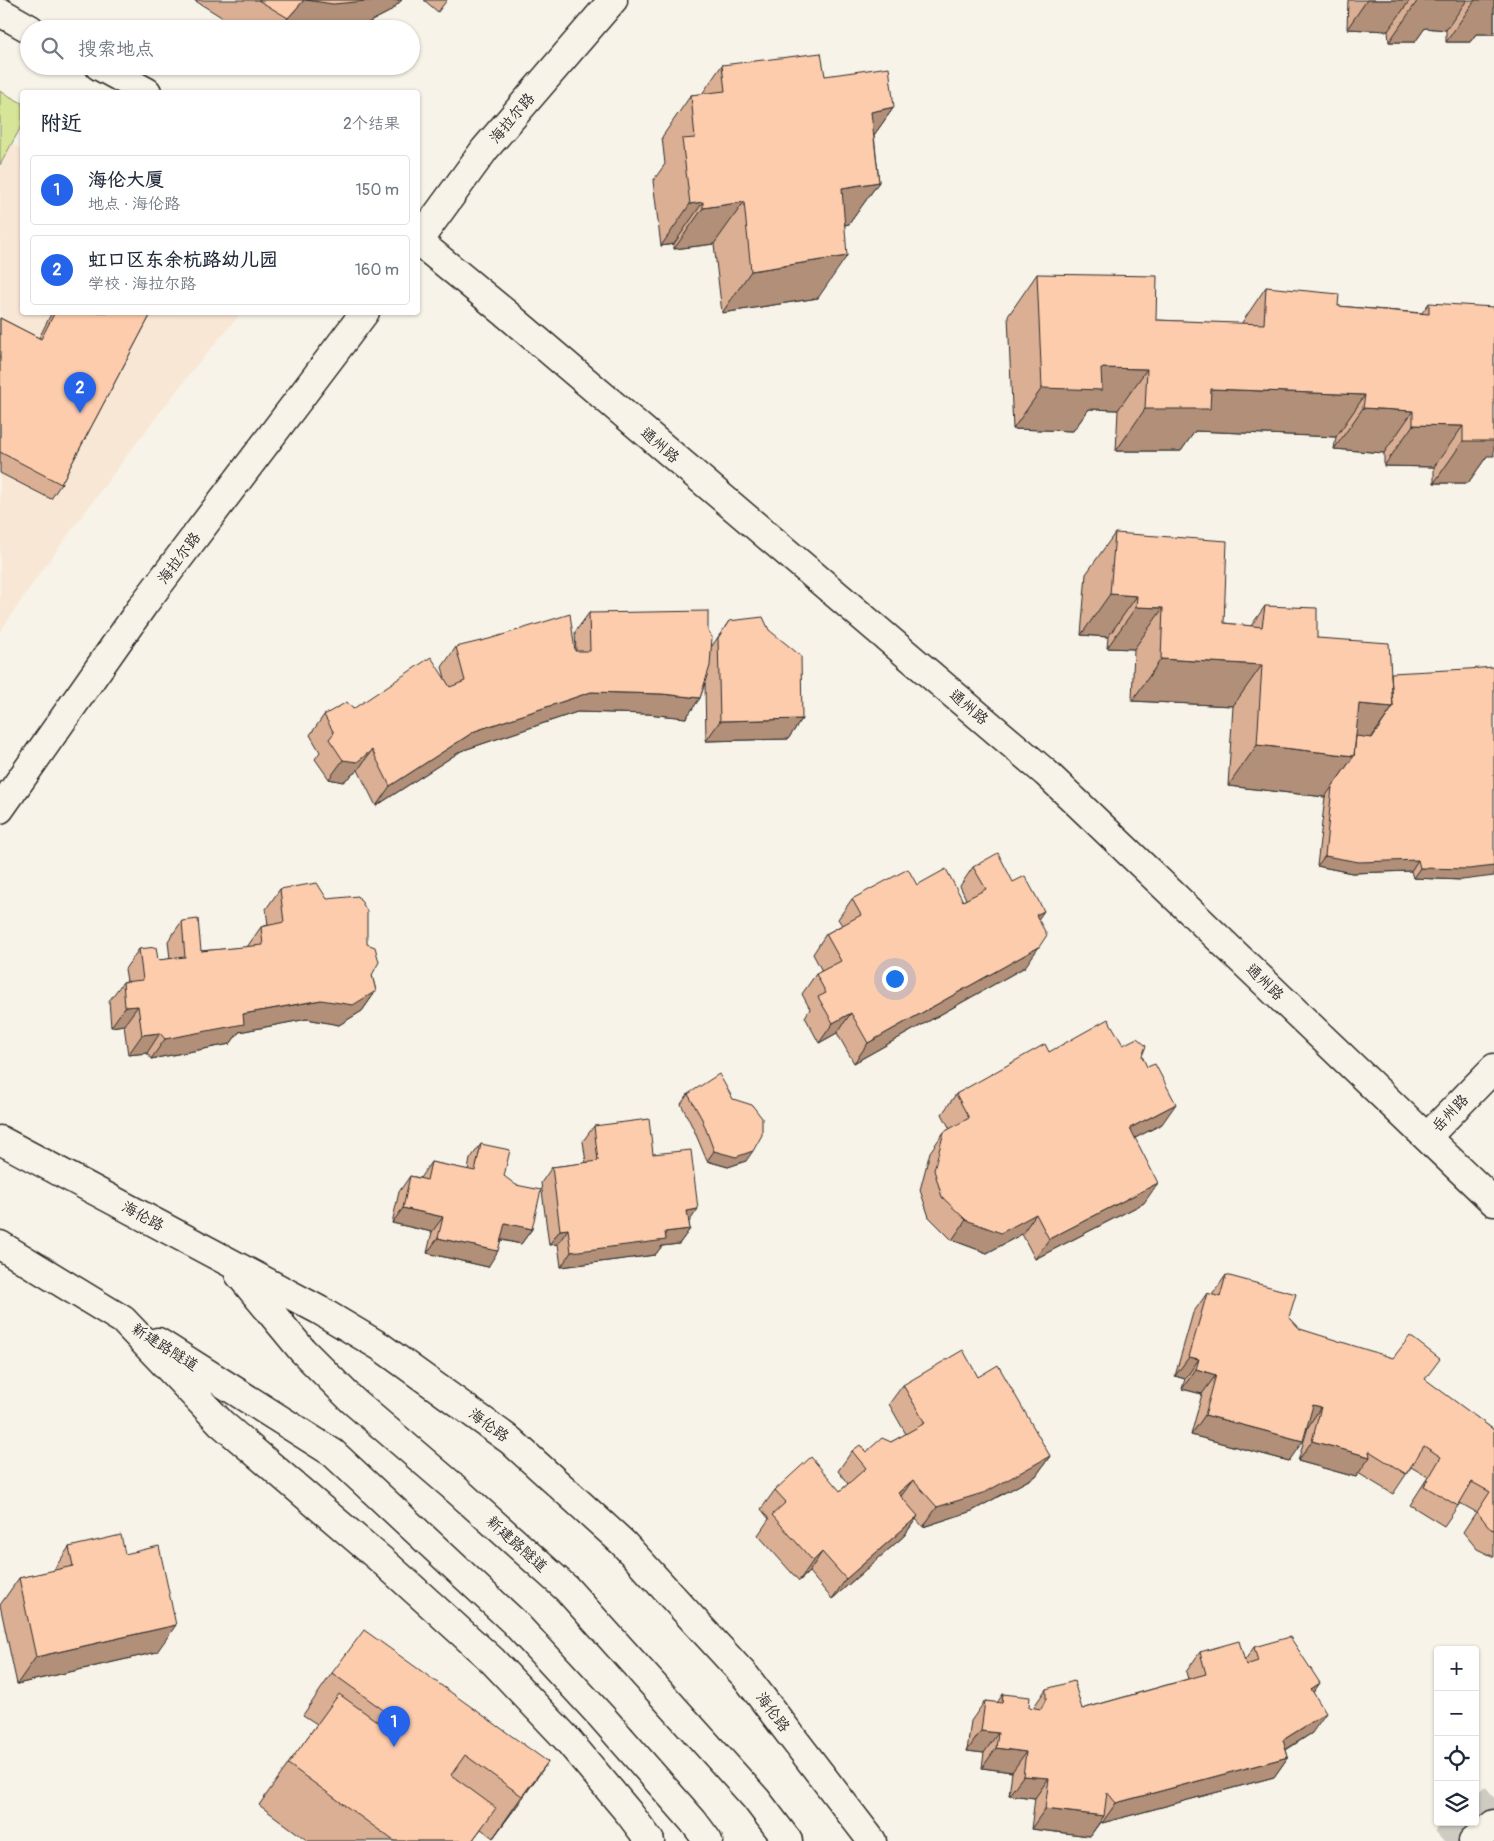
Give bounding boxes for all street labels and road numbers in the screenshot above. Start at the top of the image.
street label: 海拉尔路 [486,89,539,147]
street label: 通州路 [636,423,683,467]
street label: 海拉尔路 [154,529,205,588]
street label: 通州路 [945,686,992,729]
street label: 通州路 [1242,960,1287,1005]
street label: 岳州路 [1428,1091,1473,1136]
street label: 海伦路 [118,1197,167,1235]
street label: 新建路隧道 [128,1319,202,1375]
street label: 海伦路 [465,1404,512,1446]
street label: 新建路隧道 [482,1512,551,1577]
street label: 海伦路 [751,1689,794,1736]

